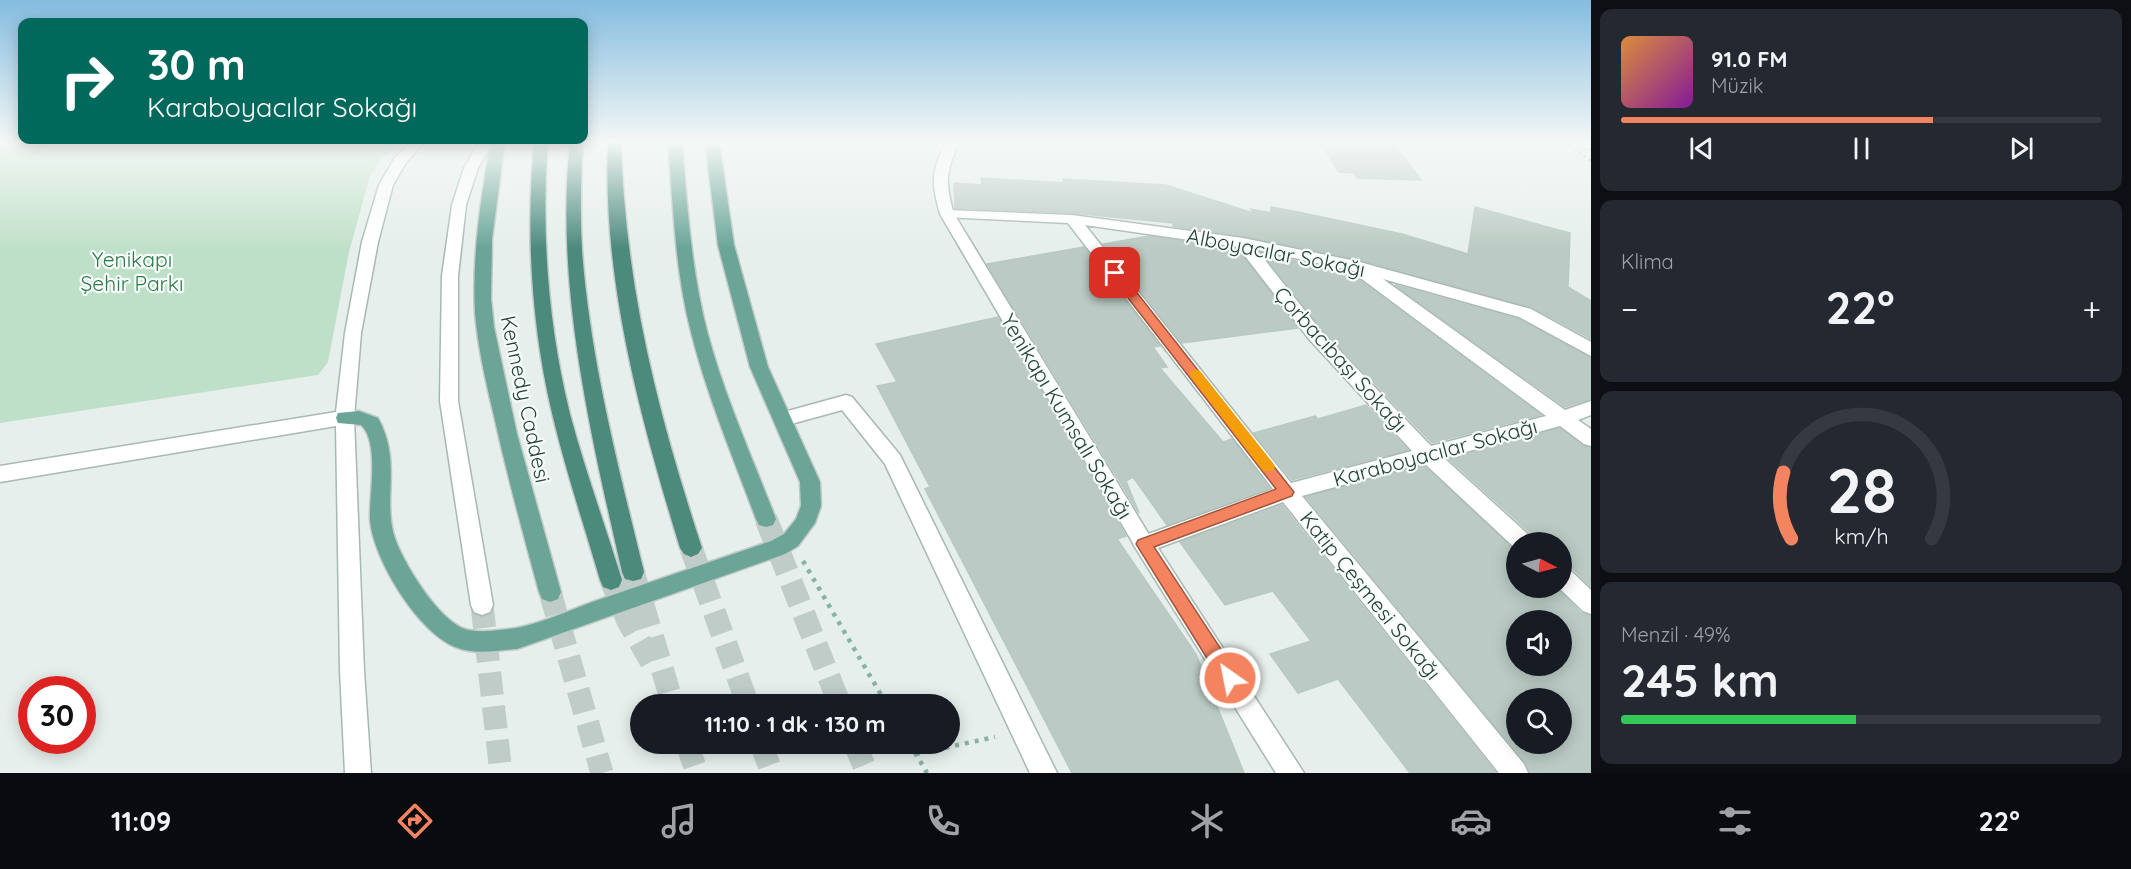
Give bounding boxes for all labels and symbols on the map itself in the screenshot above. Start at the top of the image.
street label: Alboyacılar Sokağı [1185,222,1367,282]
park label: Yenikapı Şehir Parkı [81,246,183,296]
pin [1089,247,1140,298]
street label: Çorbacıbaşı Sokağı [1269,281,1413,437]
street label: Yenikapı Kumsalı Sokağı [995,309,1139,523]
street label: Kennedy Caddesi [496,313,556,485]
street label: Karaboyacılar Sokağı [1330,412,1540,492]
street label: Katip Çeşmesi Sokağı [1295,505,1447,685]
north arrow [1506,532,1572,598]
position arrow [1198,646,1262,710]
speed limit sign: 30 [18,676,96,754]

